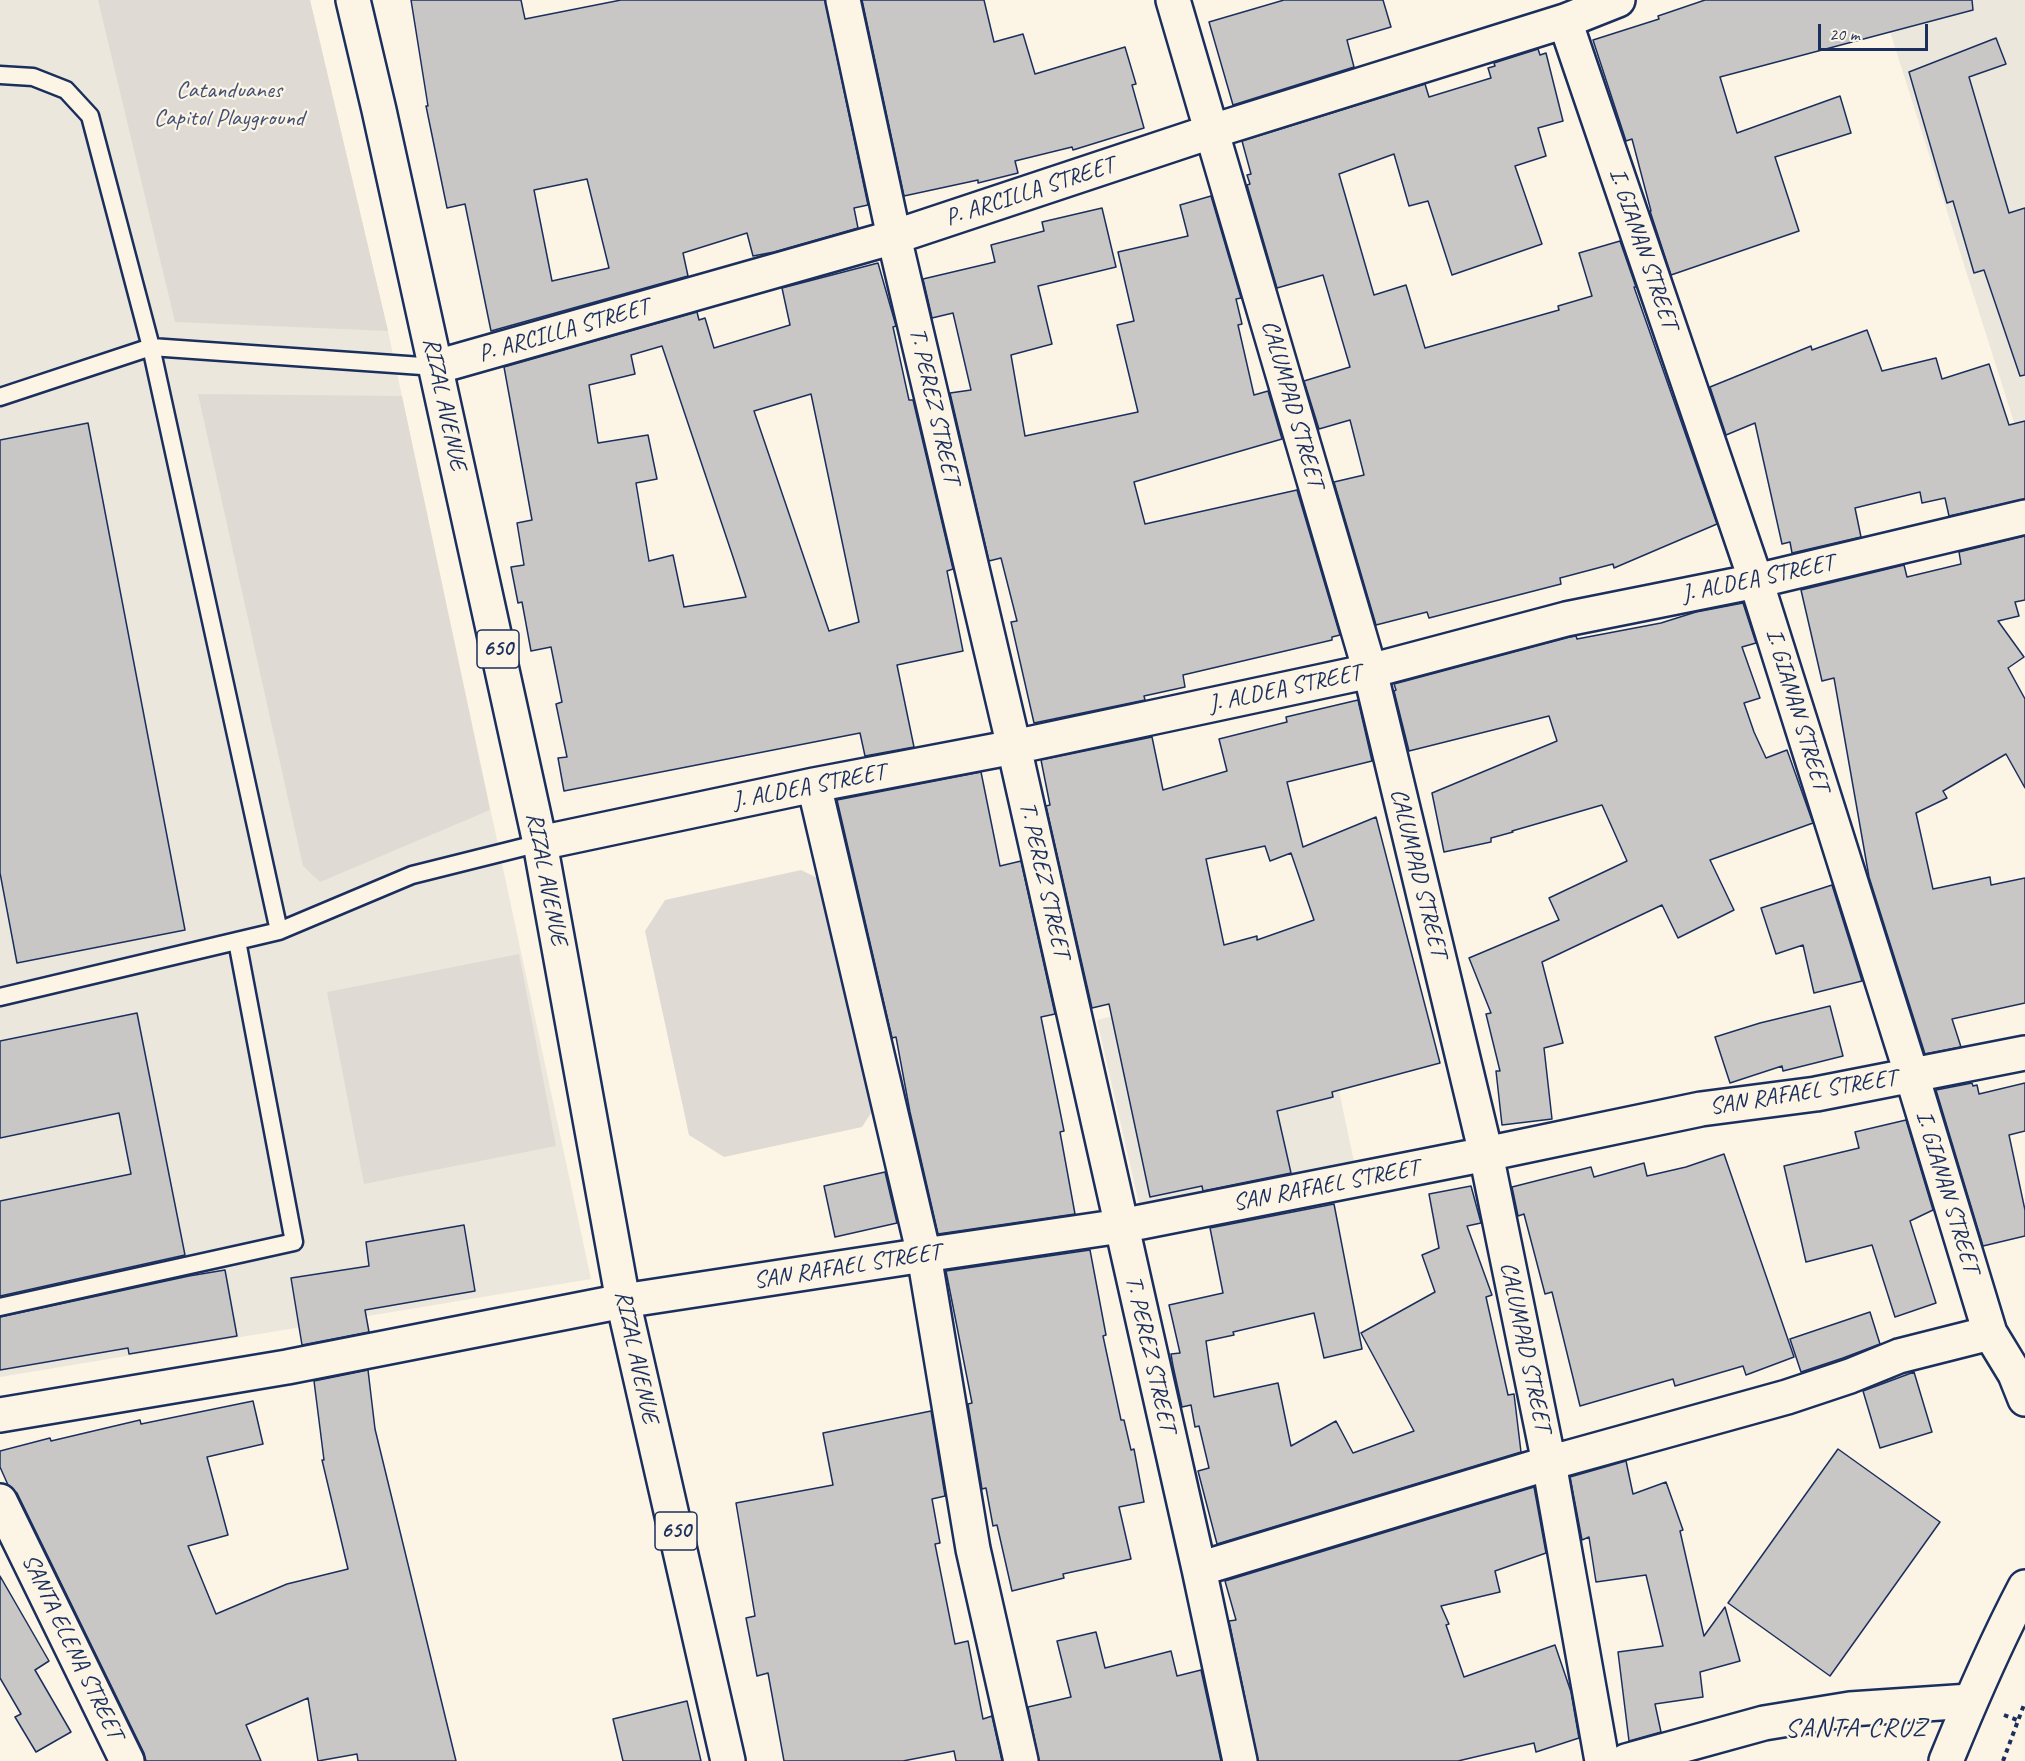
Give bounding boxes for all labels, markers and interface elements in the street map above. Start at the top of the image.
scale bar [1821,12,1930,50]
text: 20 m [1829,23,1860,45]
park label: Catanduanes Capitol Playground [154,77,304,133]
street label: P. ARCILLA STREET [942,151,1118,233]
street label: I. GIANAN STREET [1602,165,1684,333]
street label: P. ARCILLA STREET [475,293,653,369]
street label: CALUMPAD STREET [1254,317,1330,491]
street label: T. PEREZ STREET [902,325,966,487]
street label: RIZAL AVENUE [416,335,472,473]
street label: J. ALDEA STREET [1679,549,1837,609]
street label: I. GIANAN STREET [1759,625,1835,795]
road number: 650 [477,630,519,668]
street label: J. ALDEA STREET [1206,659,1364,719]
street label: J. ALDEA STREET [730,758,888,816]
street label: CALUMPAD STREET [1383,786,1453,960]
street label: T. PEREZ STREET [1012,799,1076,961]
street label: RIZAL AVENUE [519,810,573,948]
street label: SAN RAFAEL STREET [1707,1064,1899,1122]
street label: I. GIANAN STREET [1909,1107,1985,1277]
street label: SAN RAFAEL STREET [1231,1154,1421,1218]
street label: SAN RAFAEL STREET [751,1238,943,1296]
street label: CALUMPAD STREET [1493,1260,1557,1434]
street label: T. PEREZ STREET [1118,1273,1182,1435]
street label: RIZAL AVENUE [608,1288,664,1426]
road number: 650 [655,1512,697,1550]
street label: SANTA ELENA STREET [15,1550,129,1744]
district label: SANTA CRUZ [1785,1713,1927,1745]

